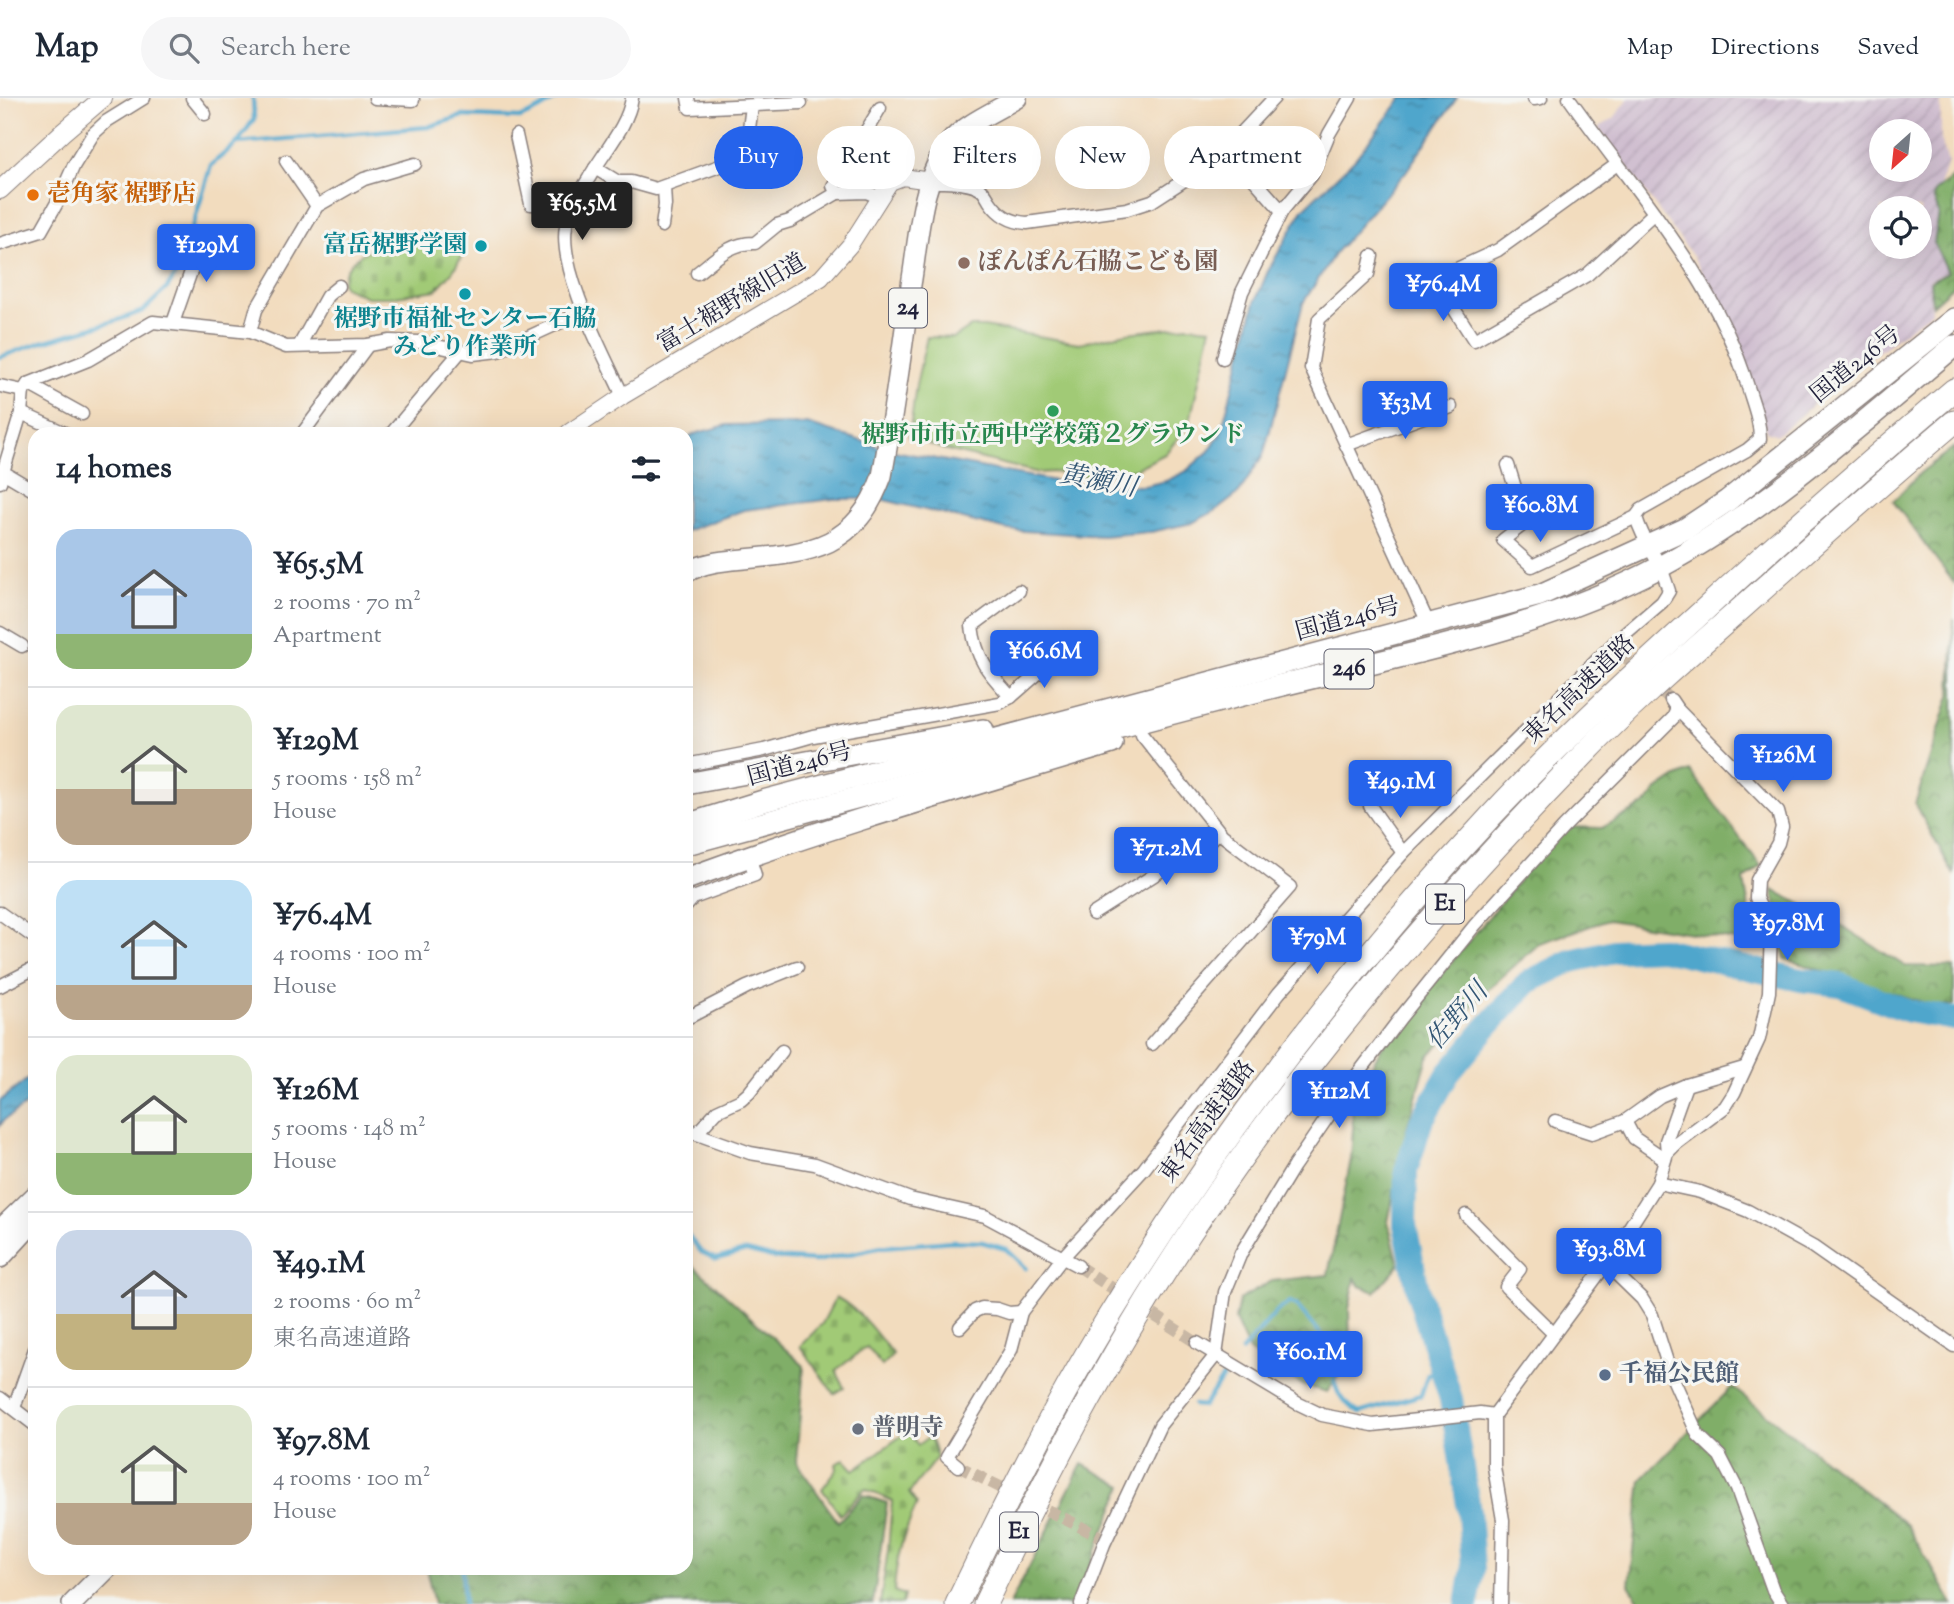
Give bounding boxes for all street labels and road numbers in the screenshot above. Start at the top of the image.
street label: 富士裾野線旧道 [651,246,813,362]
road number: 24 [889,288,927,328]
street label: 国道246号 [1804,318,1908,412]
street label: 国道246号 [1292,590,1404,650]
street label: 東名高速道路 [1516,628,1644,752]
road number: 246 [1324,650,1374,688]
street label: 国道246号 [744,735,856,795]
road number: E1 [1426,884,1464,924]
street label: 東名高速道路 [1152,1054,1264,1190]
road number: E1 [1000,1512,1038,1552]

